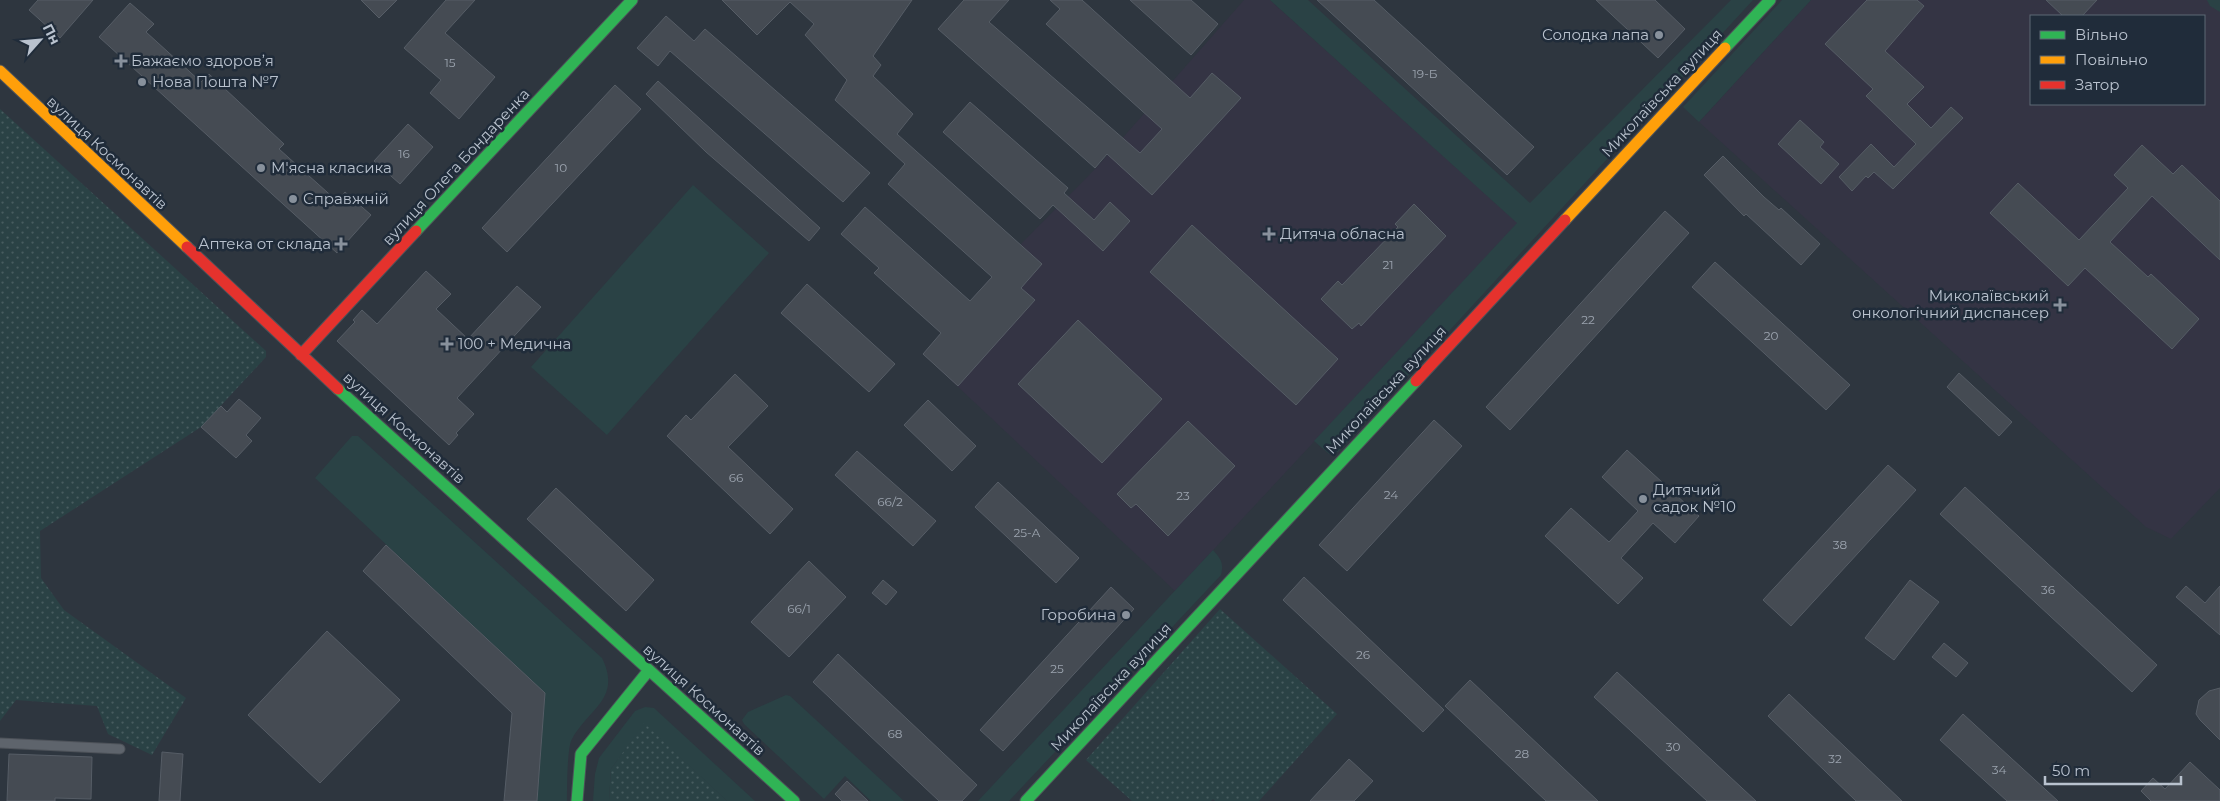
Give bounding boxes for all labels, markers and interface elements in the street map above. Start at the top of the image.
north arrow [15,15,65,65]
legend [2030,15,2205,105]
text: Пн [39,21,64,48]
place label: Солодка лапа [1542,25,1649,44]
street label: Миколаївська вулиця [1597,25,1726,161]
text: Вільно [2075,25,2128,44]
marker: Солодка лапа [1653,29,1665,41]
text: Повільно [2075,50,2148,69]
place label: Бажаємо здоровʼя [131,51,274,70]
marker: Бажаємо здоровʼя [115,55,127,67]
house number: 15 [444,55,456,70]
house number: 19-Б [1412,66,1438,81]
place label: Нова Пошта №7 [152,72,279,91]
text: Затор [2075,75,2120,94]
marker: Нова Пошта №7 [136,76,148,88]
street label: вулиця Олега Бондаренка [378,84,533,249]
street label: вулиця Космонавтів [43,92,172,213]
house number: 16 [398,146,410,161]
place label: М'ясна класика [271,158,392,177]
house number: 10 [555,160,567,175]
marker: М'ясна класика [255,162,267,174]
place label: Справжній [303,189,389,208]
marker: Справжній [287,193,299,205]
place label: Дитяча обласна [1280,224,1405,243]
marker: Дитяча обласна [1262,227,1276,241]
place label: Аптека от склада [198,234,331,253]
marker: Аптека от склада [335,238,347,250]
house number: 21 [1382,257,1394,272]
place label: Миколаївський онкологічний диспансер [1852,286,2049,322]
marker: Миколаївський онкологічний диспансер [2053,298,2067,312]
house number: 22 [1581,312,1595,327]
street label: Миколаївська вулиця [1321,322,1450,458]
house number: 20 [1764,328,1778,343]
place label: 100 + Медична [458,334,571,353]
marker: 100 + Медична [440,337,454,351]
street label: вулиця Космонавтів [339,368,469,488]
house number: 66 [729,470,743,485]
place label: Дитячий садок №10 [1653,480,1736,516]
house number: 24 [1384,487,1398,502]
house number: 23 [1176,488,1190,503]
marker: Дитячий садок №10 [1637,493,1649,505]
house number: 66/2 [877,494,903,509]
house number: 25-А [1014,525,1041,540]
house number: 38 [1833,537,1848,552]
house number: 36 [2041,582,2055,597]
house number: 66/1 [787,601,811,616]
place label: Горобина [1041,605,1116,624]
marker: Горобина [1120,609,1132,621]
street label: Миколаївська вулиця [1046,619,1175,755]
street label: вулиця Космонавтів [639,640,769,760]
house number: 26 [1356,647,1370,662]
house number: 25 [1050,661,1064,676]
house number: 68 [888,726,903,741]
house number: 30 [1666,739,1680,754]
house number: 28 [1515,746,1530,761]
house number: 32 [1828,751,1842,766]
scale bar [2045,754,2181,786]
text: 50 m [2052,761,2090,780]
house number: 34 [1992,762,2006,777]

